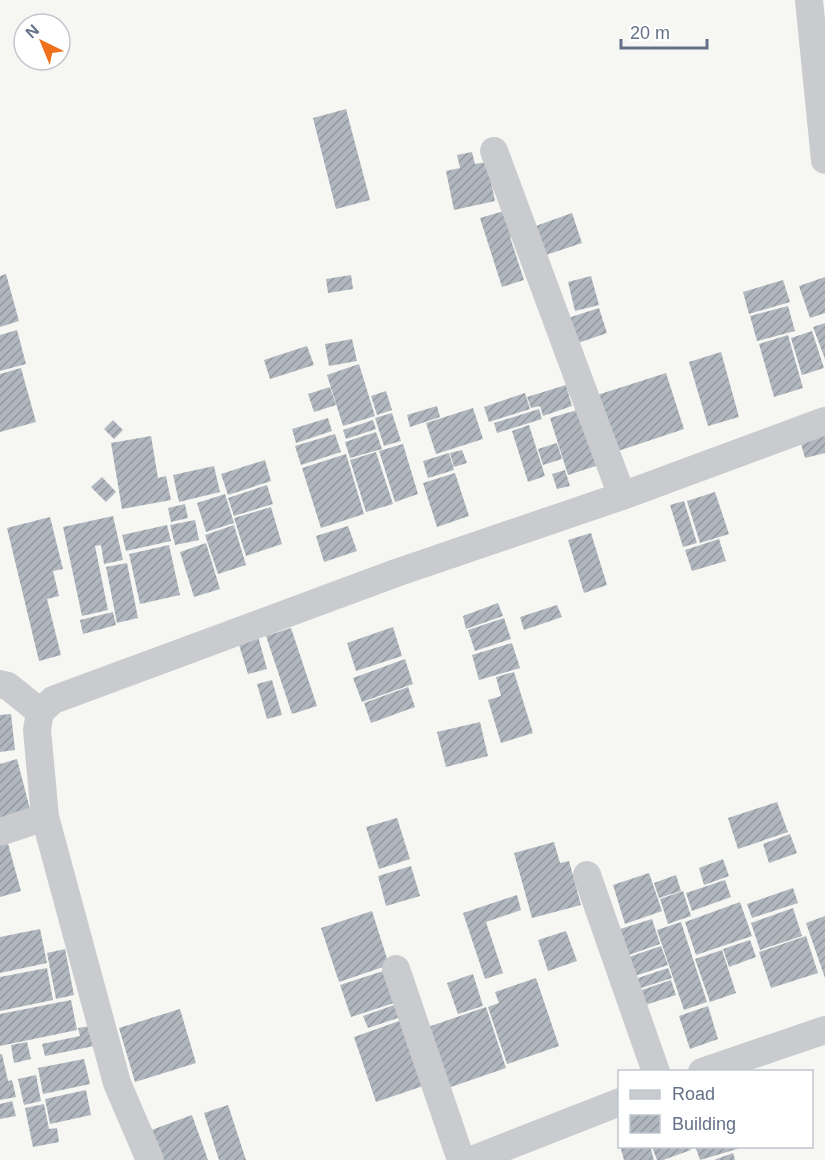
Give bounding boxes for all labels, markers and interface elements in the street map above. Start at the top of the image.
north arrow [12,12,72,72]
scale bar [621,12,706,50]
text: N [22,21,42,42]
text: 20 m [630,23,670,43]
legend [618,1070,813,1148]
text: Road [672,1084,715,1104]
text: Building [672,1114,736,1134]

